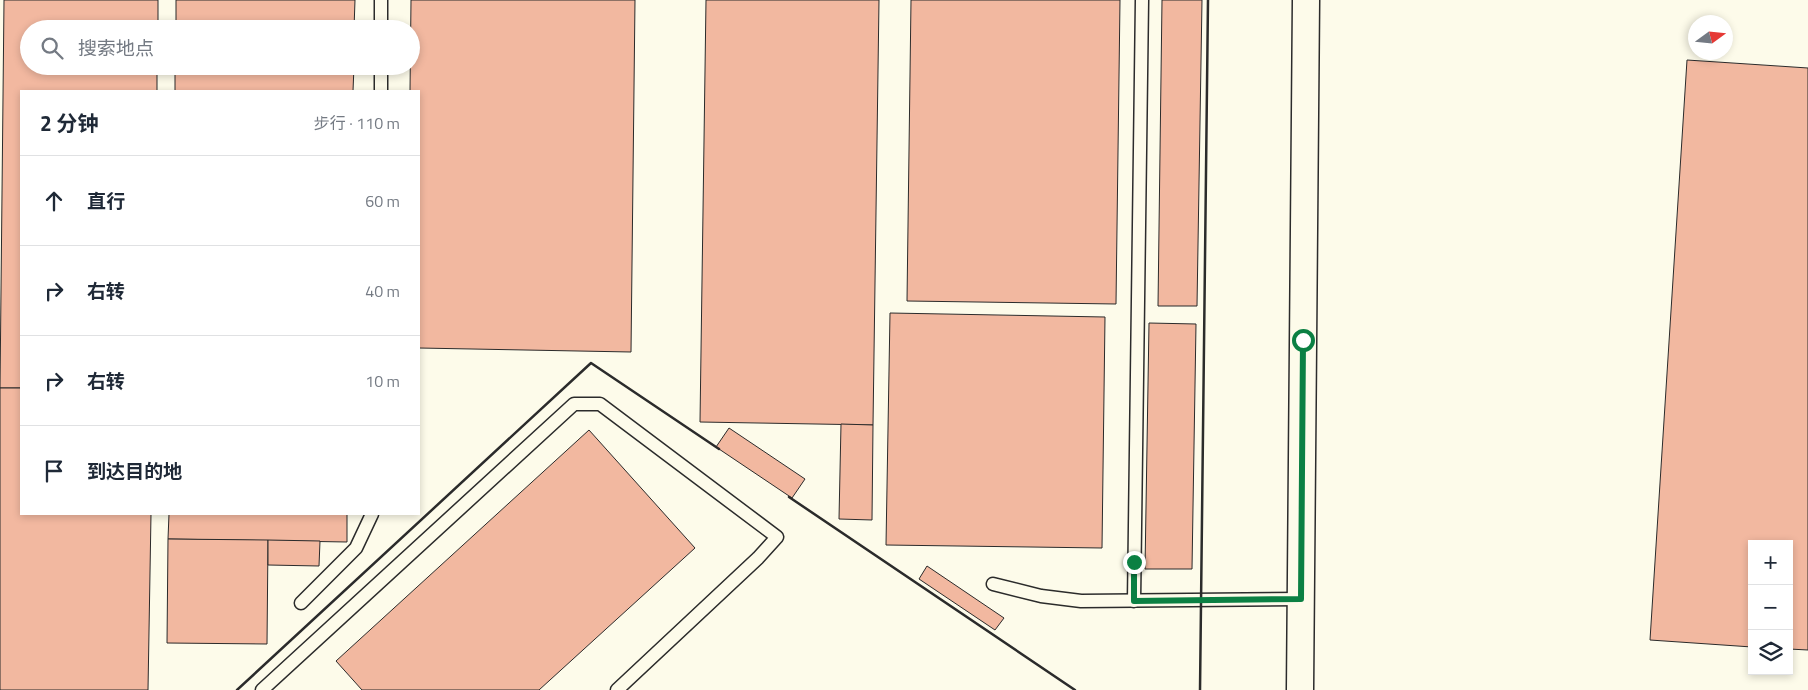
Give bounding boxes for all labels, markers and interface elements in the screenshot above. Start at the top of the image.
north arrow [1688,15,1733,60]
search box [20,20,420,75]
text: 搜索地点 [78,33,154,62]
icon: search [38,34,66,62]
text: 2 分钟 [40,107,98,139]
text: 步行 · 110 m [314,111,400,135]
text: 直行 [87,186,125,215]
icon: ahead [40,187,68,215]
text: 60 m [365,189,400,213]
text: 右转 [87,276,125,305]
icon: right [40,277,68,305]
text: 40 m [365,279,400,303]
route start [1292,329,1315,352]
text: 右转 [87,366,125,395]
icon: right [40,367,68,395]
text: 10 m [365,369,400,393]
text: 到达目的地 [87,456,182,485]
icon: arrive [40,457,68,485]
map controls [1748,540,1793,675]
button: + [1748,540,1793,585]
route end [1123,551,1146,574]
button: − [1748,585,1793,630]
button: layers [1748,630,1793,675]

